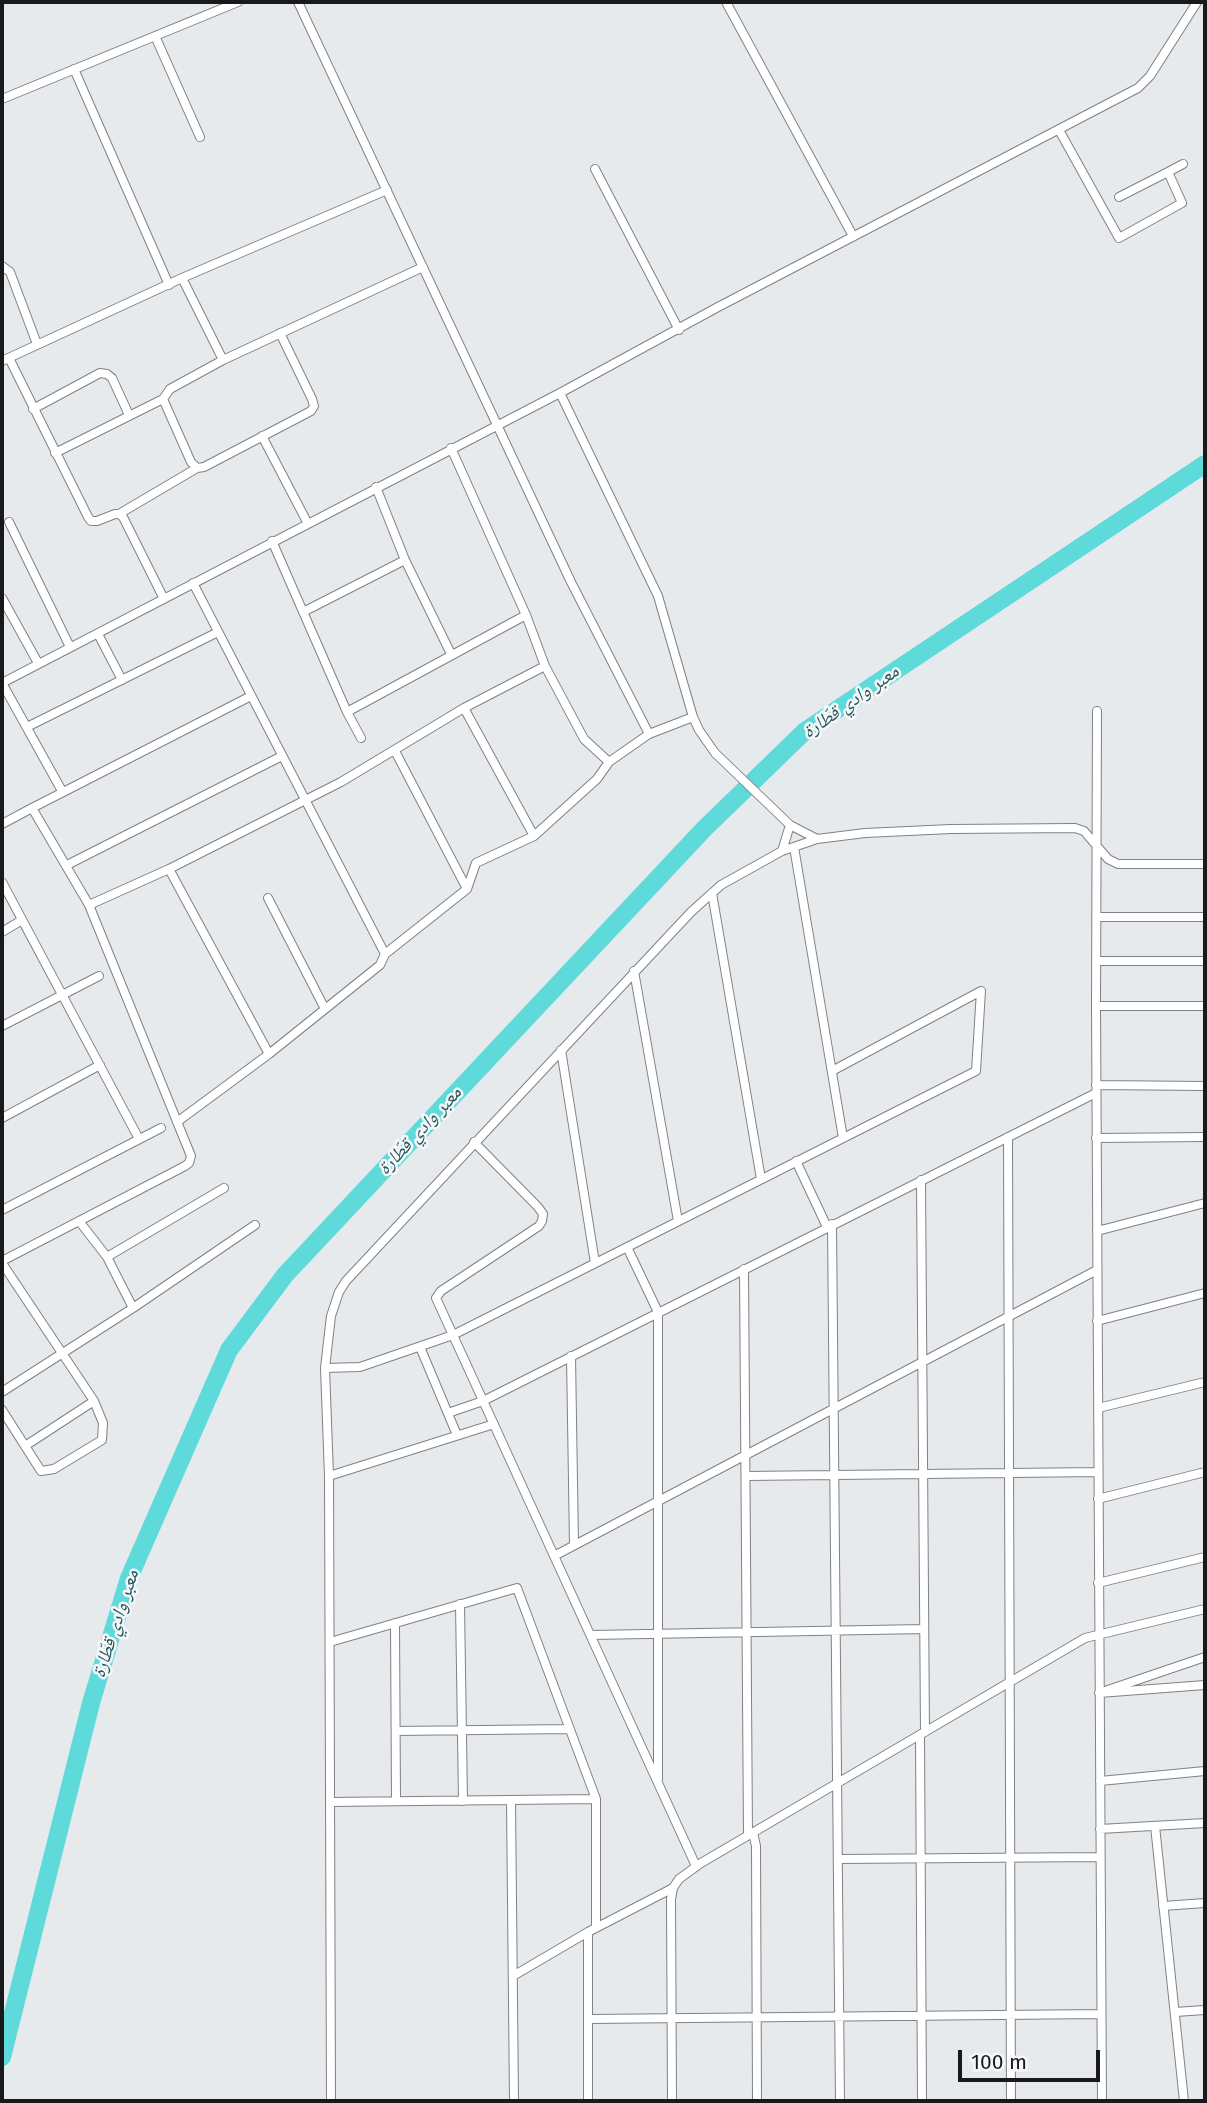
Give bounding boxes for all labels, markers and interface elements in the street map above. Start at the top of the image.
water label: معبر وادي قطّارة [798,660,904,744]
water label: معبر وادي قطّارة [373,1082,467,1180]
water label: معبر وادي قطّارة [88,1567,144,1681]
scale bar [962,2036,1104,2080]
text: 100 m [971,2049,1027,2075]

